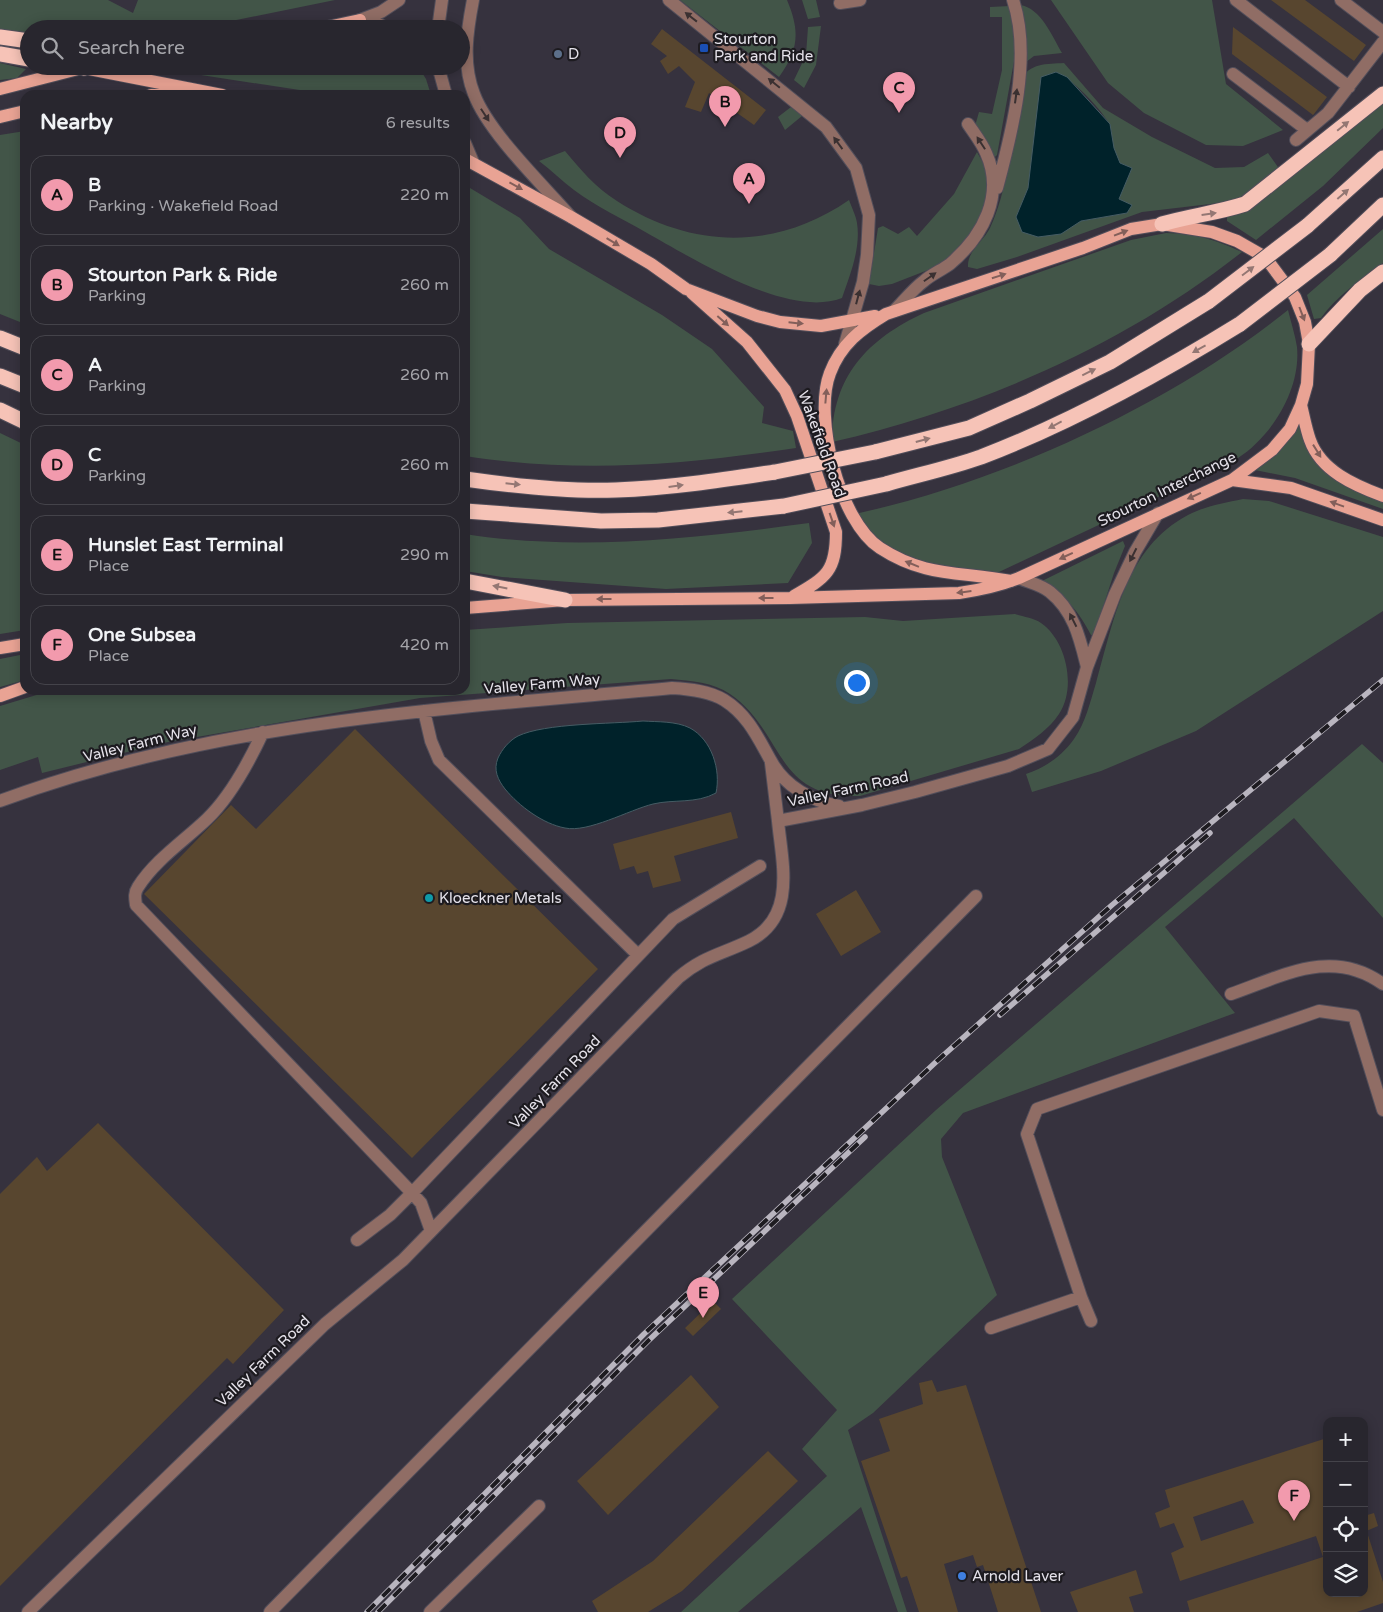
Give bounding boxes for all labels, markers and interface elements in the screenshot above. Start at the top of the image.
one-way arrow [685,12,698,23]
search box [20,20,470,75]
place label: Stourton Park and Ride [714,30,813,65]
icon: search [38,34,66,62]
text: Search here [78,37,185,59]
marker: Stourton Park and Ride [698,42,710,54]
place label: D [568,45,579,63]
marker: D [552,48,564,60]
pin: C [883,72,915,113]
one-way arrow [768,78,781,89]
pin: B [709,86,741,127]
one-way arrow [1012,88,1020,104]
one-way arrow [480,108,490,121]
text: Nearby [40,110,113,135]
text: 6 results [386,113,450,133]
pin: D [604,117,636,158]
one-way arrow [1337,121,1350,132]
one-way arrow [833,136,843,150]
one-way arrow [976,136,985,150]
pin: A [733,163,765,204]
text: B [88,174,101,196]
one-way arrow [509,182,523,190]
text: A [51,185,63,205]
text: 220 m [400,185,449,205]
one-way arrow [1337,188,1349,200]
text: Parking · Wakefield Road [88,196,278,216]
one-way arrow [1202,210,1218,218]
one-way arrow [1114,229,1129,237]
one-way arrow [607,237,620,246]
text: Stourton Park & Ride [88,264,277,286]
one-way arrow [1241,266,1255,276]
one-way arrow [923,272,937,282]
one-way arrow [991,272,1006,279]
text: B [51,275,63,295]
text: 260 m [400,275,449,295]
text: Parking [88,286,146,306]
one-way arrow [855,290,863,305]
one-way arrow [1298,307,1306,322]
one-way arrow [716,315,729,326]
one-way arrow [788,320,804,328]
one-way arrow [1192,344,1205,353]
text: A [88,354,102,376]
text: C [51,365,63,385]
text: 260 m [400,365,449,385]
one-way arrow [1082,368,1096,376]
text: Parking [88,376,146,396]
street label: Wakefield Road [794,388,850,500]
one-way arrow [822,388,830,404]
one-way arrow [1048,421,1062,429]
one-way arrow [915,436,930,444]
text: C [88,444,101,466]
one-way arrow [1312,445,1321,458]
street label: Stourton Interchange [1095,448,1239,530]
text: D [51,455,63,475]
text: 260 m [400,455,449,475]
text: Parking [88,466,146,486]
one-way arrow [506,481,522,489]
one-way arrow [668,482,684,490]
one-way arrow [1187,492,1201,500]
one-way arrow [1329,500,1344,508]
one-way arrow [727,508,743,516]
one-way arrow [829,513,837,528]
text: Hunslet East Terminal [88,534,284,556]
text: E [52,545,62,565]
text: 290 m [400,545,449,565]
one-way arrow [1129,548,1137,562]
one-way arrow [1059,552,1073,560]
text: Place [88,556,129,576]
one-way arrow [904,560,919,568]
one-way arrow [492,583,508,591]
one-way arrow [955,588,971,596]
one-way arrow [758,594,774,602]
one-way arrow [596,596,612,604]
one-way arrow [1069,613,1077,628]
text: One Subsea [88,624,196,646]
text: F [52,635,62,655]
text: 420 m [400,635,449,655]
text: Place [88,646,129,666]
street label: Valley Farm Way [483,670,601,698]
your location [844,670,870,696]
street label: Valley Farm Way [81,720,199,766]
street label: Valley Farm Road [786,767,910,811]
place label: Kloeckner Metals [439,889,562,907]
marker: Kloeckner Metals [423,892,435,904]
street label: Valley Farm Road [506,1031,604,1133]
pin: E [687,1277,719,1318]
street label: Valley Farm Road [212,1312,314,1410]
map controls [1323,1417,1368,1597]
button: + [1323,1417,1368,1462]
button: − [1323,1462,1368,1507]
pin: F [1278,1480,1310,1521]
button: locate [1323,1507,1368,1552]
button: layers [1323,1552,1368,1597]
place label: Arnold Laver [972,1567,1063,1585]
marker: Arnold Laver [956,1570,968,1582]

